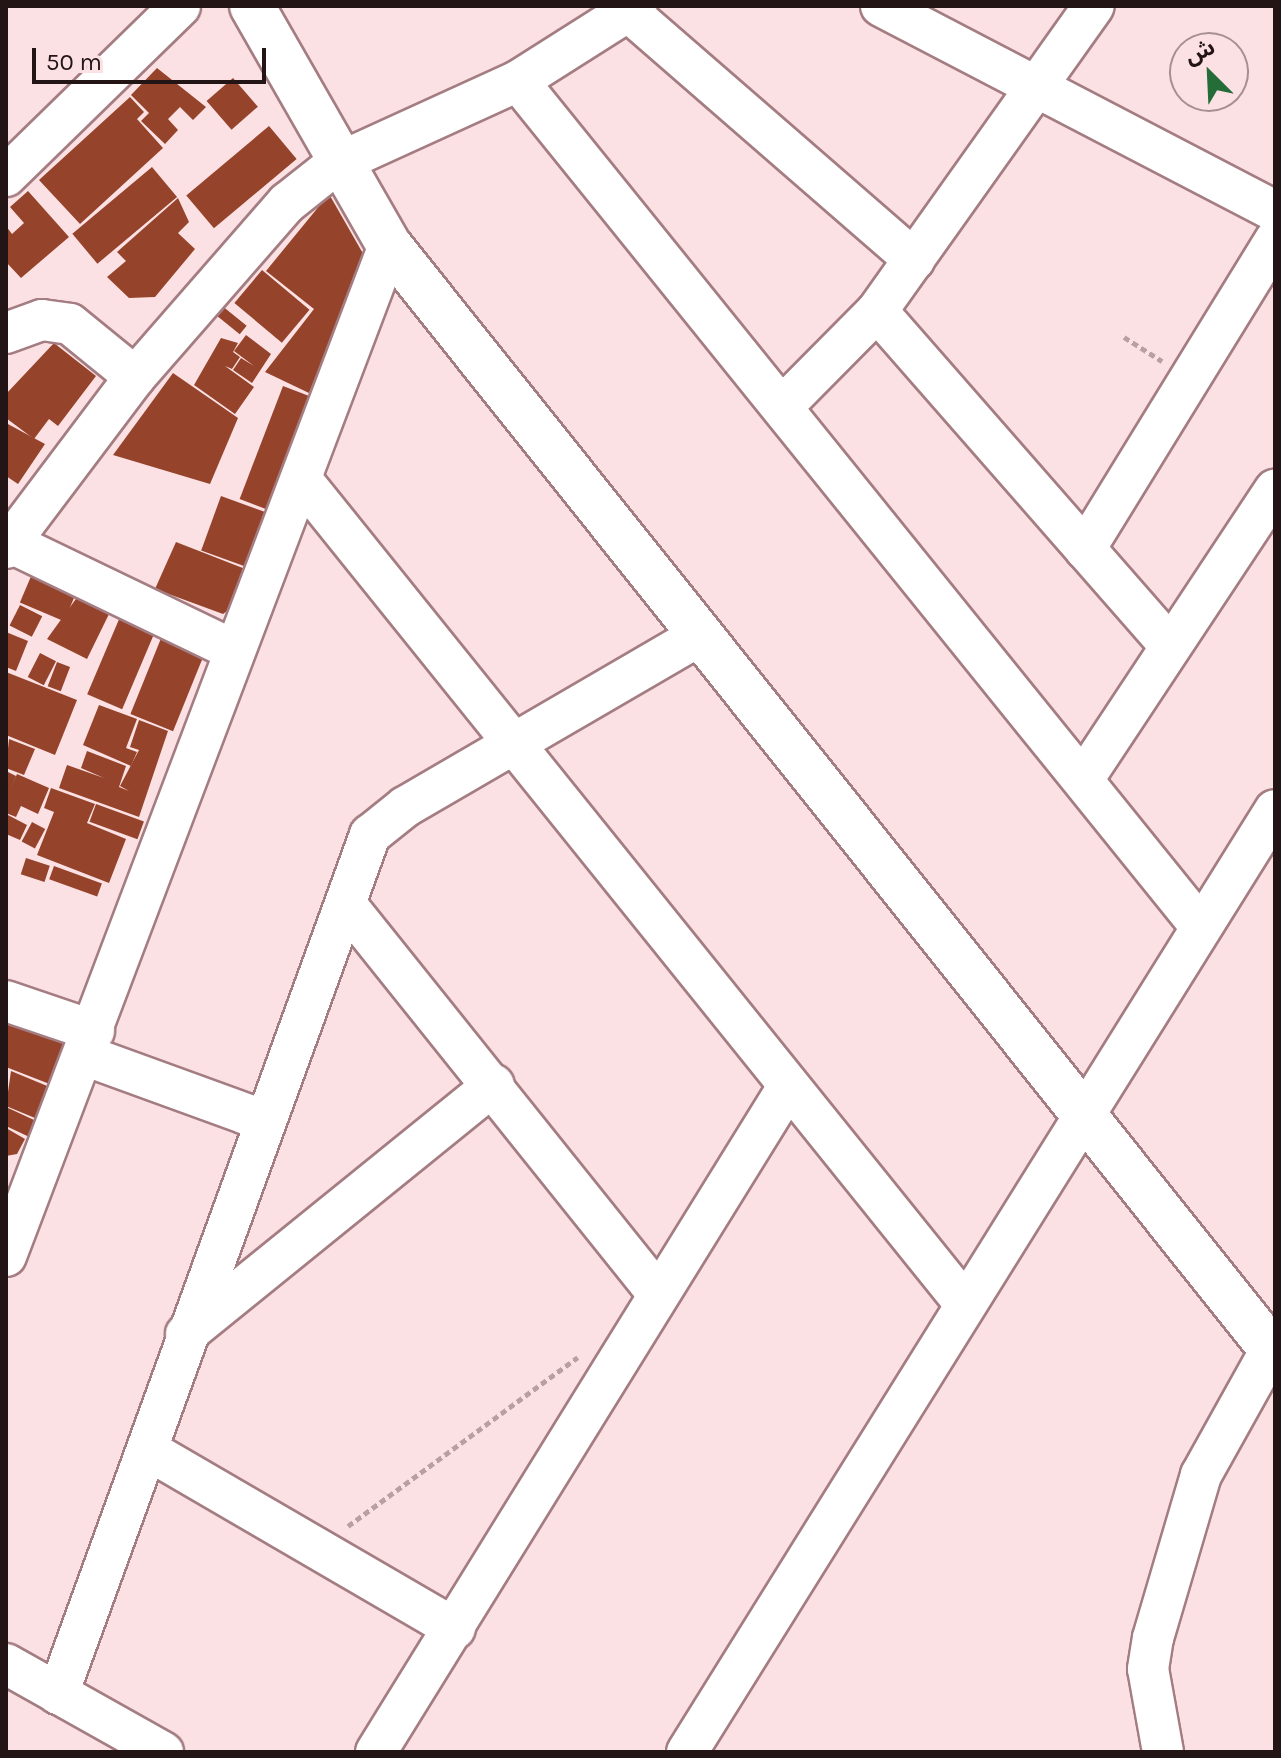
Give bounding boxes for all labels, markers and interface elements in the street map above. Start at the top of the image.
scale bar [36,32,270,82]
north arrow [1169,32,1249,112]
text: ش [1181,34,1219,70]
text: 50 m [46,48,102,76]

